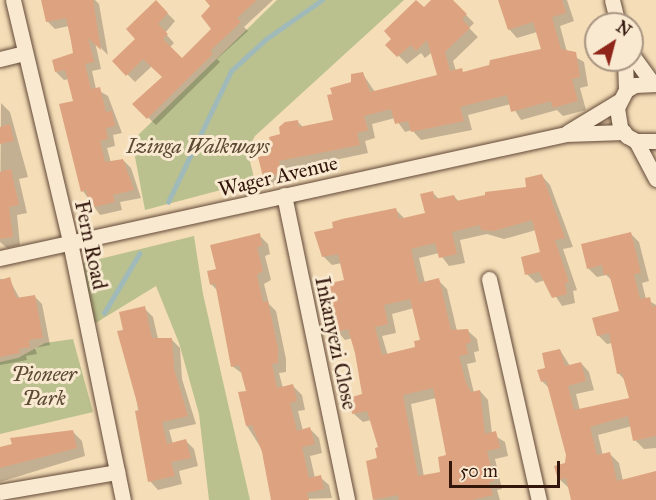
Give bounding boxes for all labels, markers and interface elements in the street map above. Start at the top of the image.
north arrow [584,12,644,72]
text: N [613,17,635,40]
park label: Izinga Walkways [126,133,270,159]
street label: Wager Avenue [216,150,340,202]
street label: Fern Road [69,198,113,292]
street label: Inkanyezi Close [310,274,362,412]
park label: Pioneer Park [11,361,77,411]
scale bar [452,449,563,487]
text: 50 m [460,460,498,482]

